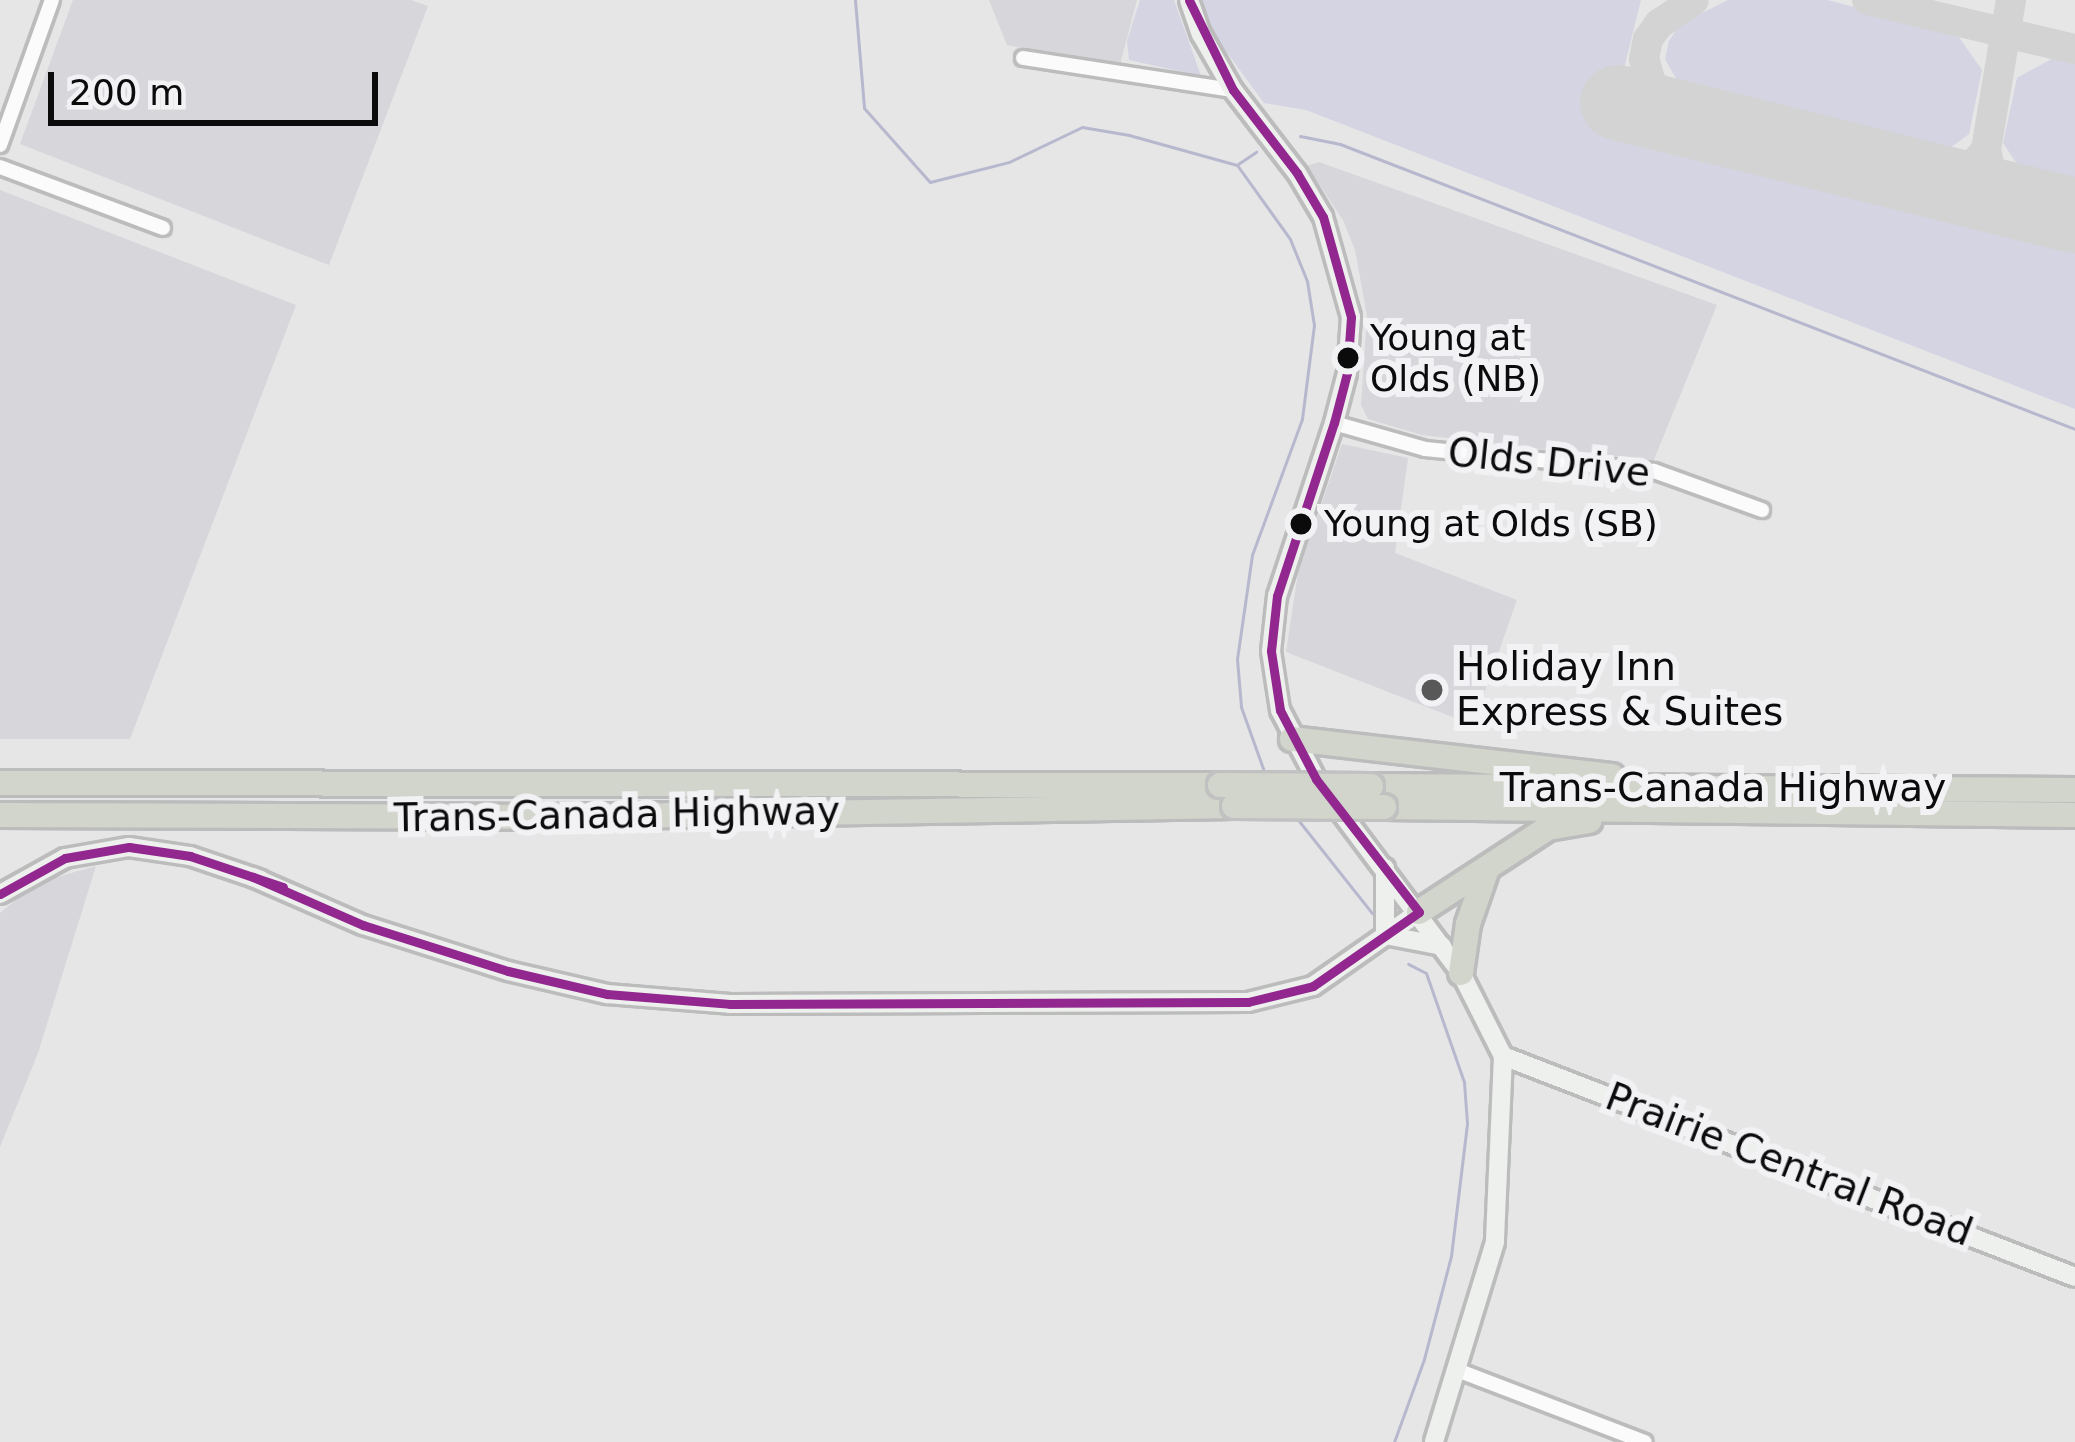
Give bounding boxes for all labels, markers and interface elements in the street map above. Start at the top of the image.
scale bar [54,48,384,122]
text: 200 m [69,72,184,113]
place label: Young at Olds (NB) [1370,315,1541,400]
marker: Young at Olds (NB) [1337,347,1359,369]
street label: Olds Drive [1446,429,1652,497]
place label: Young at Olds (SB) [1324,502,1658,546]
marker: Young at Olds (SB) [1290,513,1312,535]
place label: Holiday Inn Express & Suites [1456,645,1783,736]
marker: Holiday Inn Express & Suites [1419,677,1445,703]
street label: Trans-Canada Highway [1500,765,1946,811]
street label: Trans-Canada Highway [393,788,841,842]
street label: Prairie Central Road [1599,1073,1979,1257]

